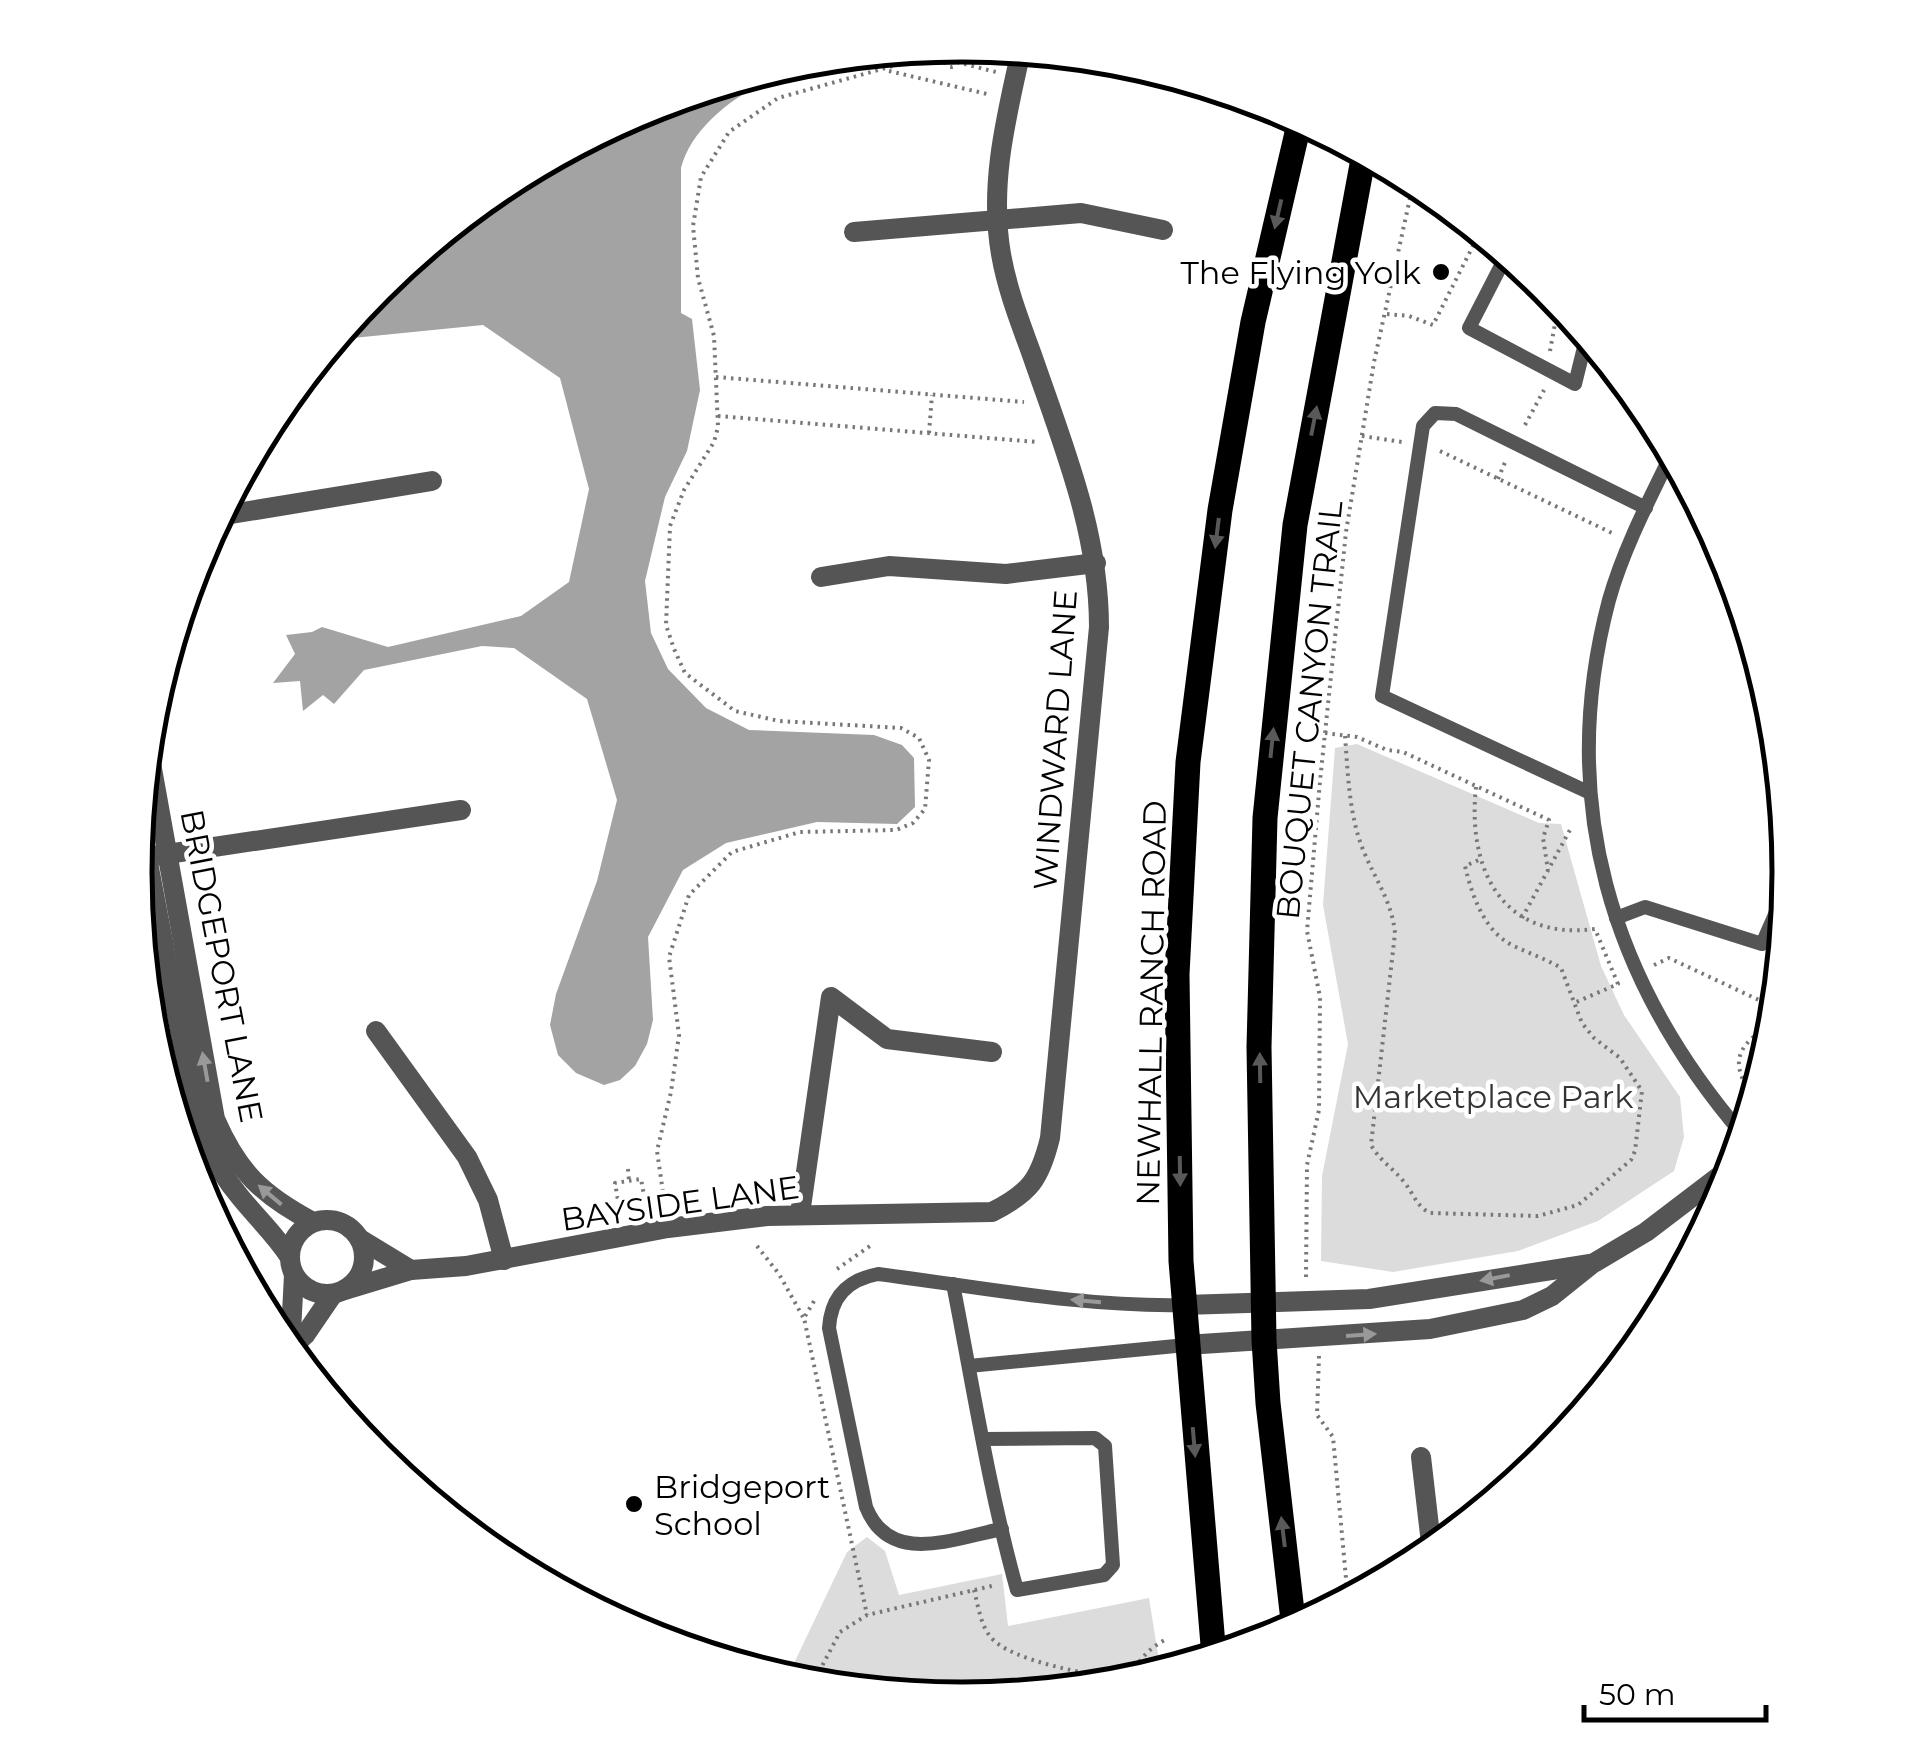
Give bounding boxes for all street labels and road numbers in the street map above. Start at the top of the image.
street label: BOUQUET CANYON TRAIL [1268,499,1350,921]
street label: WINDWARD LANE [1025,588,1085,892]
street label: NEWHALL RANCH ROAD [1128,800,1174,1206]
street label: BRIDGEPORT LANE [173,806,271,1126]
street label: BAYSIDE LANE [558,1167,802,1239]

